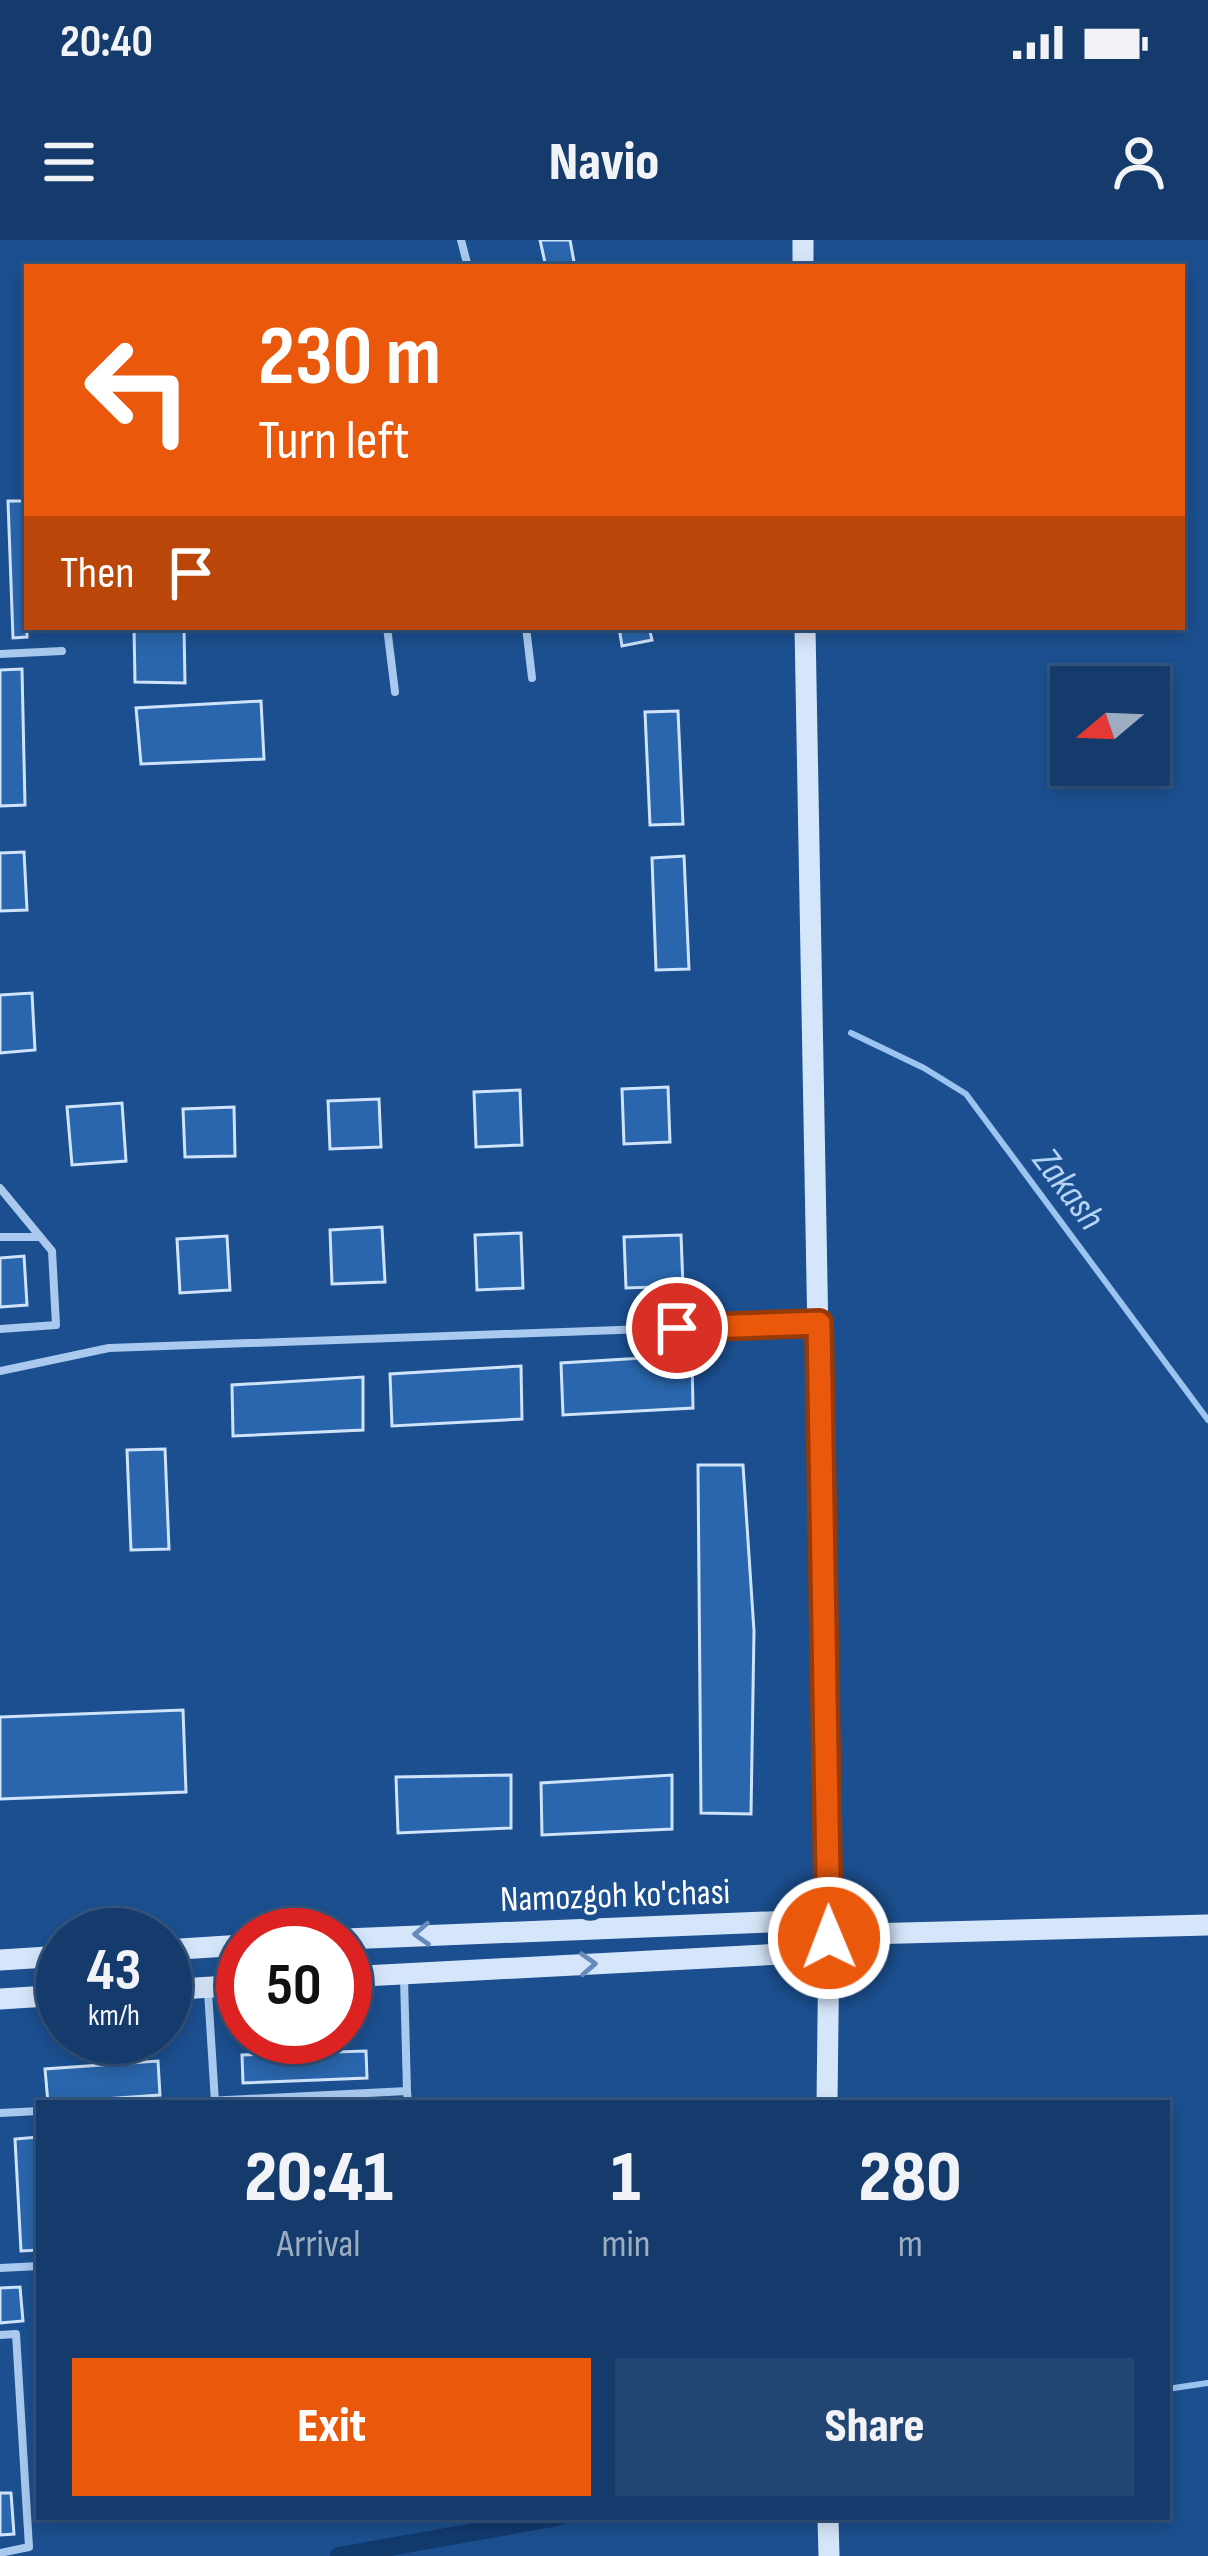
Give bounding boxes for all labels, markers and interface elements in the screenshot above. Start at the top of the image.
text: 20:40 [60,15,153,70]
icon: menu [36,129,102,195]
icon: person [1106,129,1172,195]
text: Navio [549,130,659,195]
text: 230 m [258,307,441,408]
icon: left [60,312,216,468]
text: Turn left [258,409,410,474]
icon: arrive [158,540,224,606]
text: Then [60,546,134,601]
north arrow [1050,666,1170,786]
map controls [1050,666,1170,786]
water label: Zakash [1021,1138,1114,1240]
pin [626,1277,728,1379]
icon: arrive [644,1295,710,1361]
street label: Namozgoh ko'chasi [499,1871,731,1922]
position arrow [766,1875,892,2001]
speed limit sign: 50 [216,1908,372,2064]
one-way arrow [412,1921,431,1947]
text: 43 [87,1935,141,2007]
one-way arrow [579,1951,598,1977]
text: km/h [88,1998,140,2034]
text: 20:41 [244,2135,393,2222]
text: 1 [611,2135,641,2222]
text: 280 [859,2135,962,2222]
text: Arrival [277,2221,361,2268]
text: min [601,2221,650,2268]
text: m [898,2221,923,2268]
button: Exit [72,2358,591,2496]
button: Share [615,2358,1134,2496]

